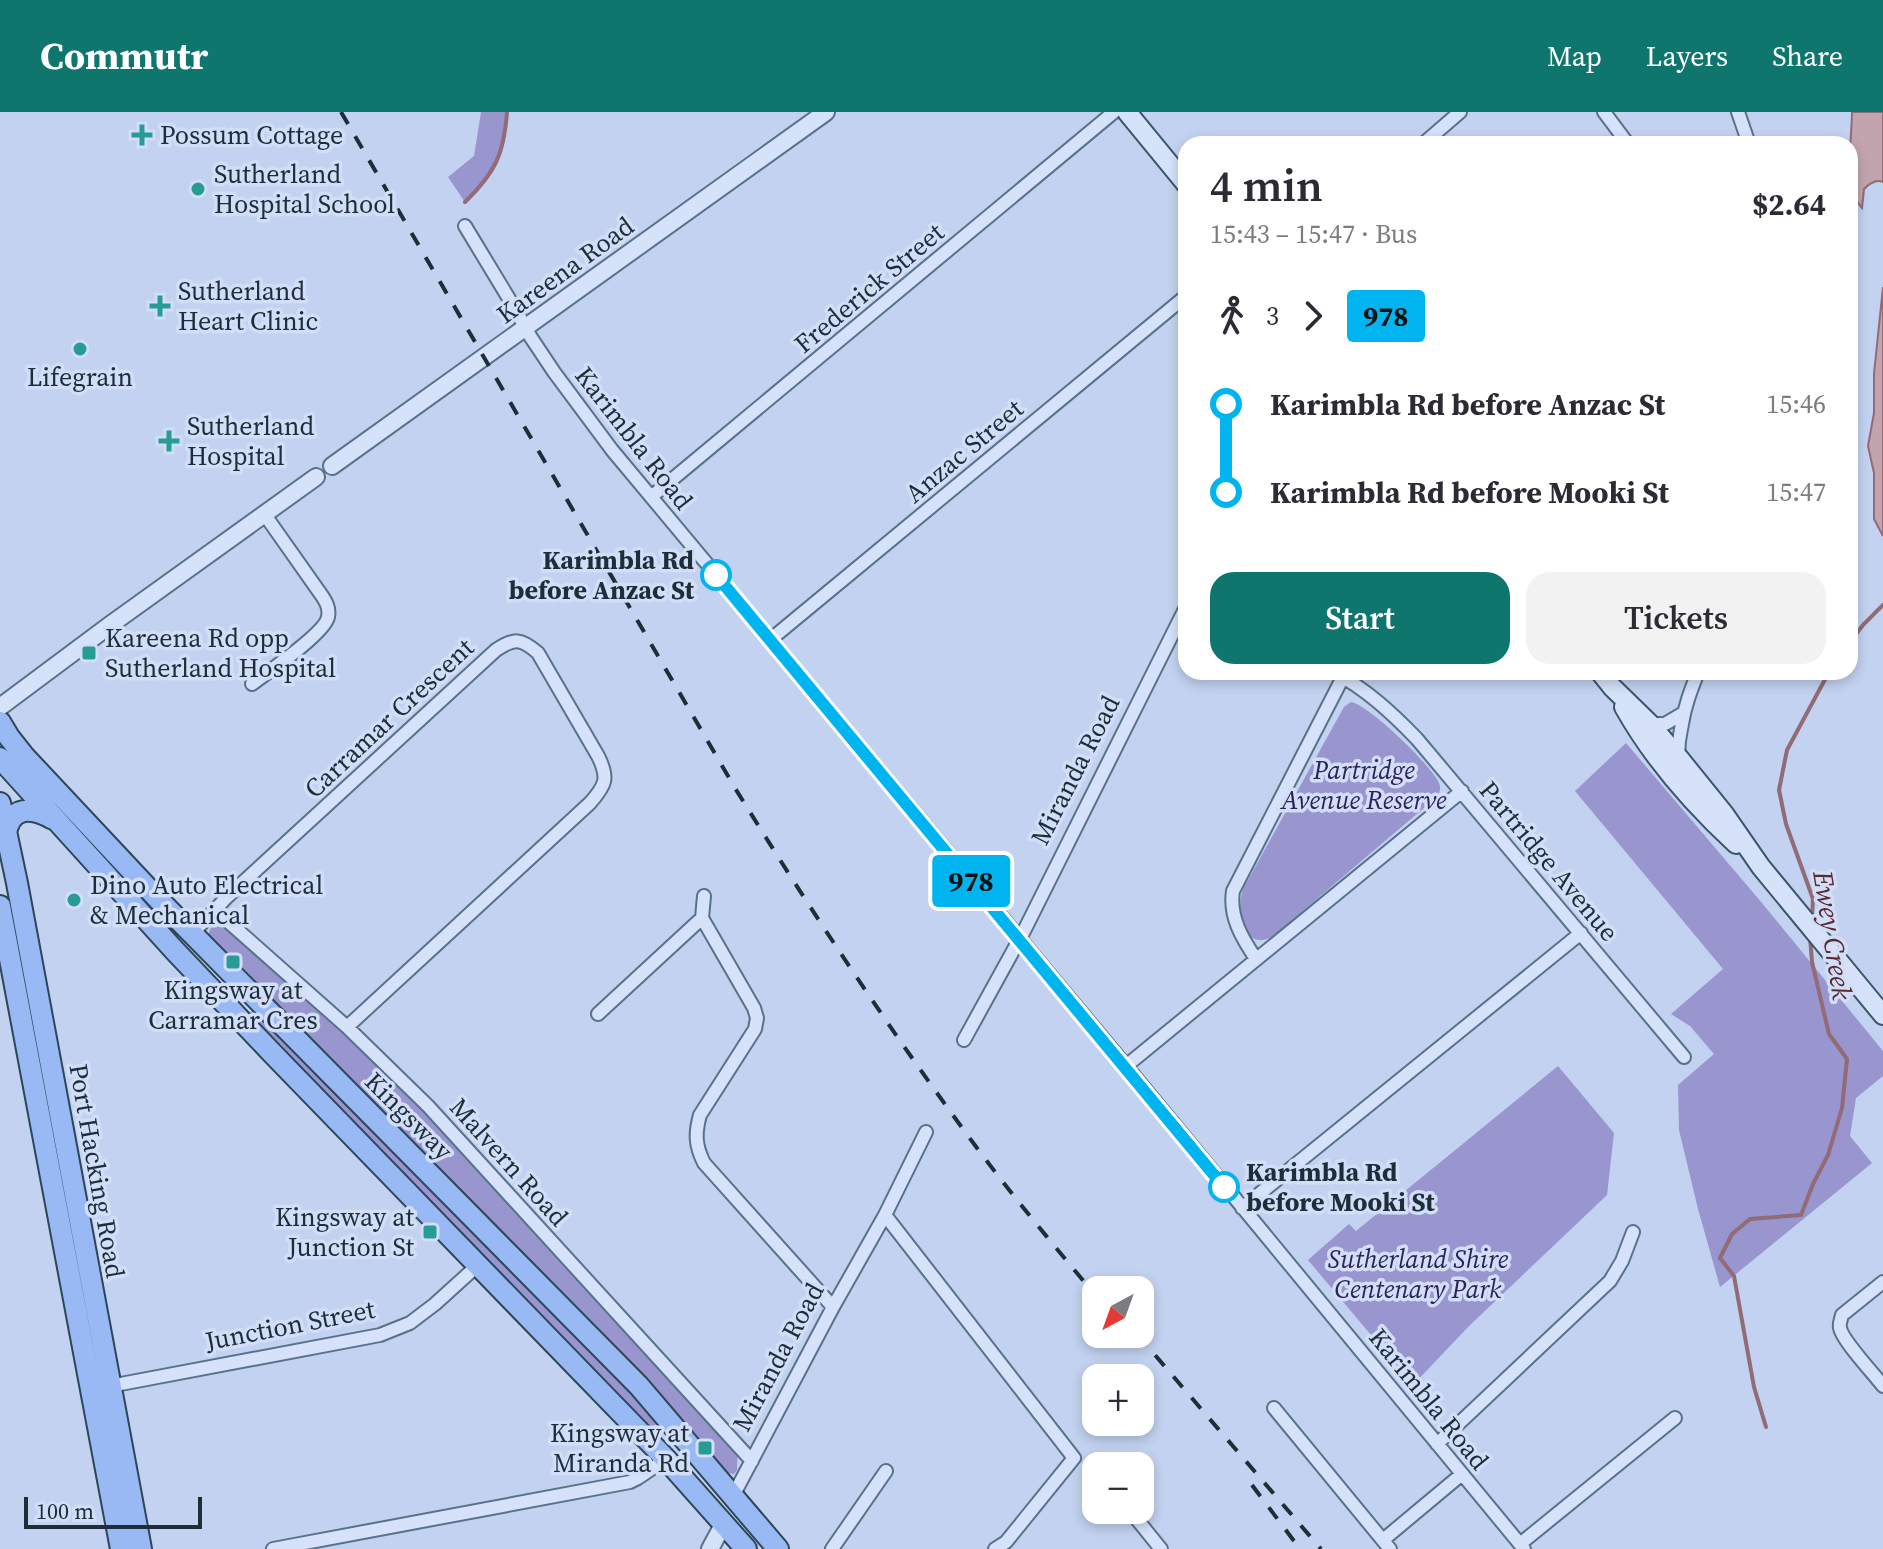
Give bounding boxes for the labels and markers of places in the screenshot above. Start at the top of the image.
place label: Possum Cottage [160,117,343,153]
marker: Possum Cottage [131,124,153,146]
place label: Sutherland Hospital School [214,156,395,222]
marker: Sutherland Hospital School [189,180,207,198]
place label: Sutherland Heart Clinic [178,273,318,339]
marker: Sutherland Heart Clinic [149,295,171,317]
marker: Lifegrain [71,340,89,358]
place label: Lifegrain [27,359,133,395]
place label: Sutherland Hospital [187,408,315,474]
marker: Sutherland Hospital [158,430,180,452]
place label: Karimbla Rd before Anzac St [508,542,695,608]
marker: Karimbla Rd before Anzac St [701,560,731,590]
place label: Kareena Rd opp Sutherland Hospital [105,620,336,686]
marker: Kareena Rd opp Sutherland Hospital [80,644,98,662]
place label: Dino Auto Electrical & Mechanical [90,867,323,933]
marker: Dino Auto Electrical & Mechanical [65,891,83,909]
marker: Kingsway at Carramar Cres [224,953,242,971]
place label: Kingsway at Carramar Cres [148,972,318,1038]
place label: Karimbla Rd before Mooki St [1246,1154,1435,1220]
marker: Karimbla Rd before Mooki St [1209,1172,1239,1202]
place label: Kingsway at Junction St [275,1199,415,1265]
marker: Kingsway at Junction St [421,1223,439,1241]
place label: Kingsway at Miranda Rd [550,1415,690,1481]
marker: Kingsway at Miranda Rd [696,1439,714,1457]

